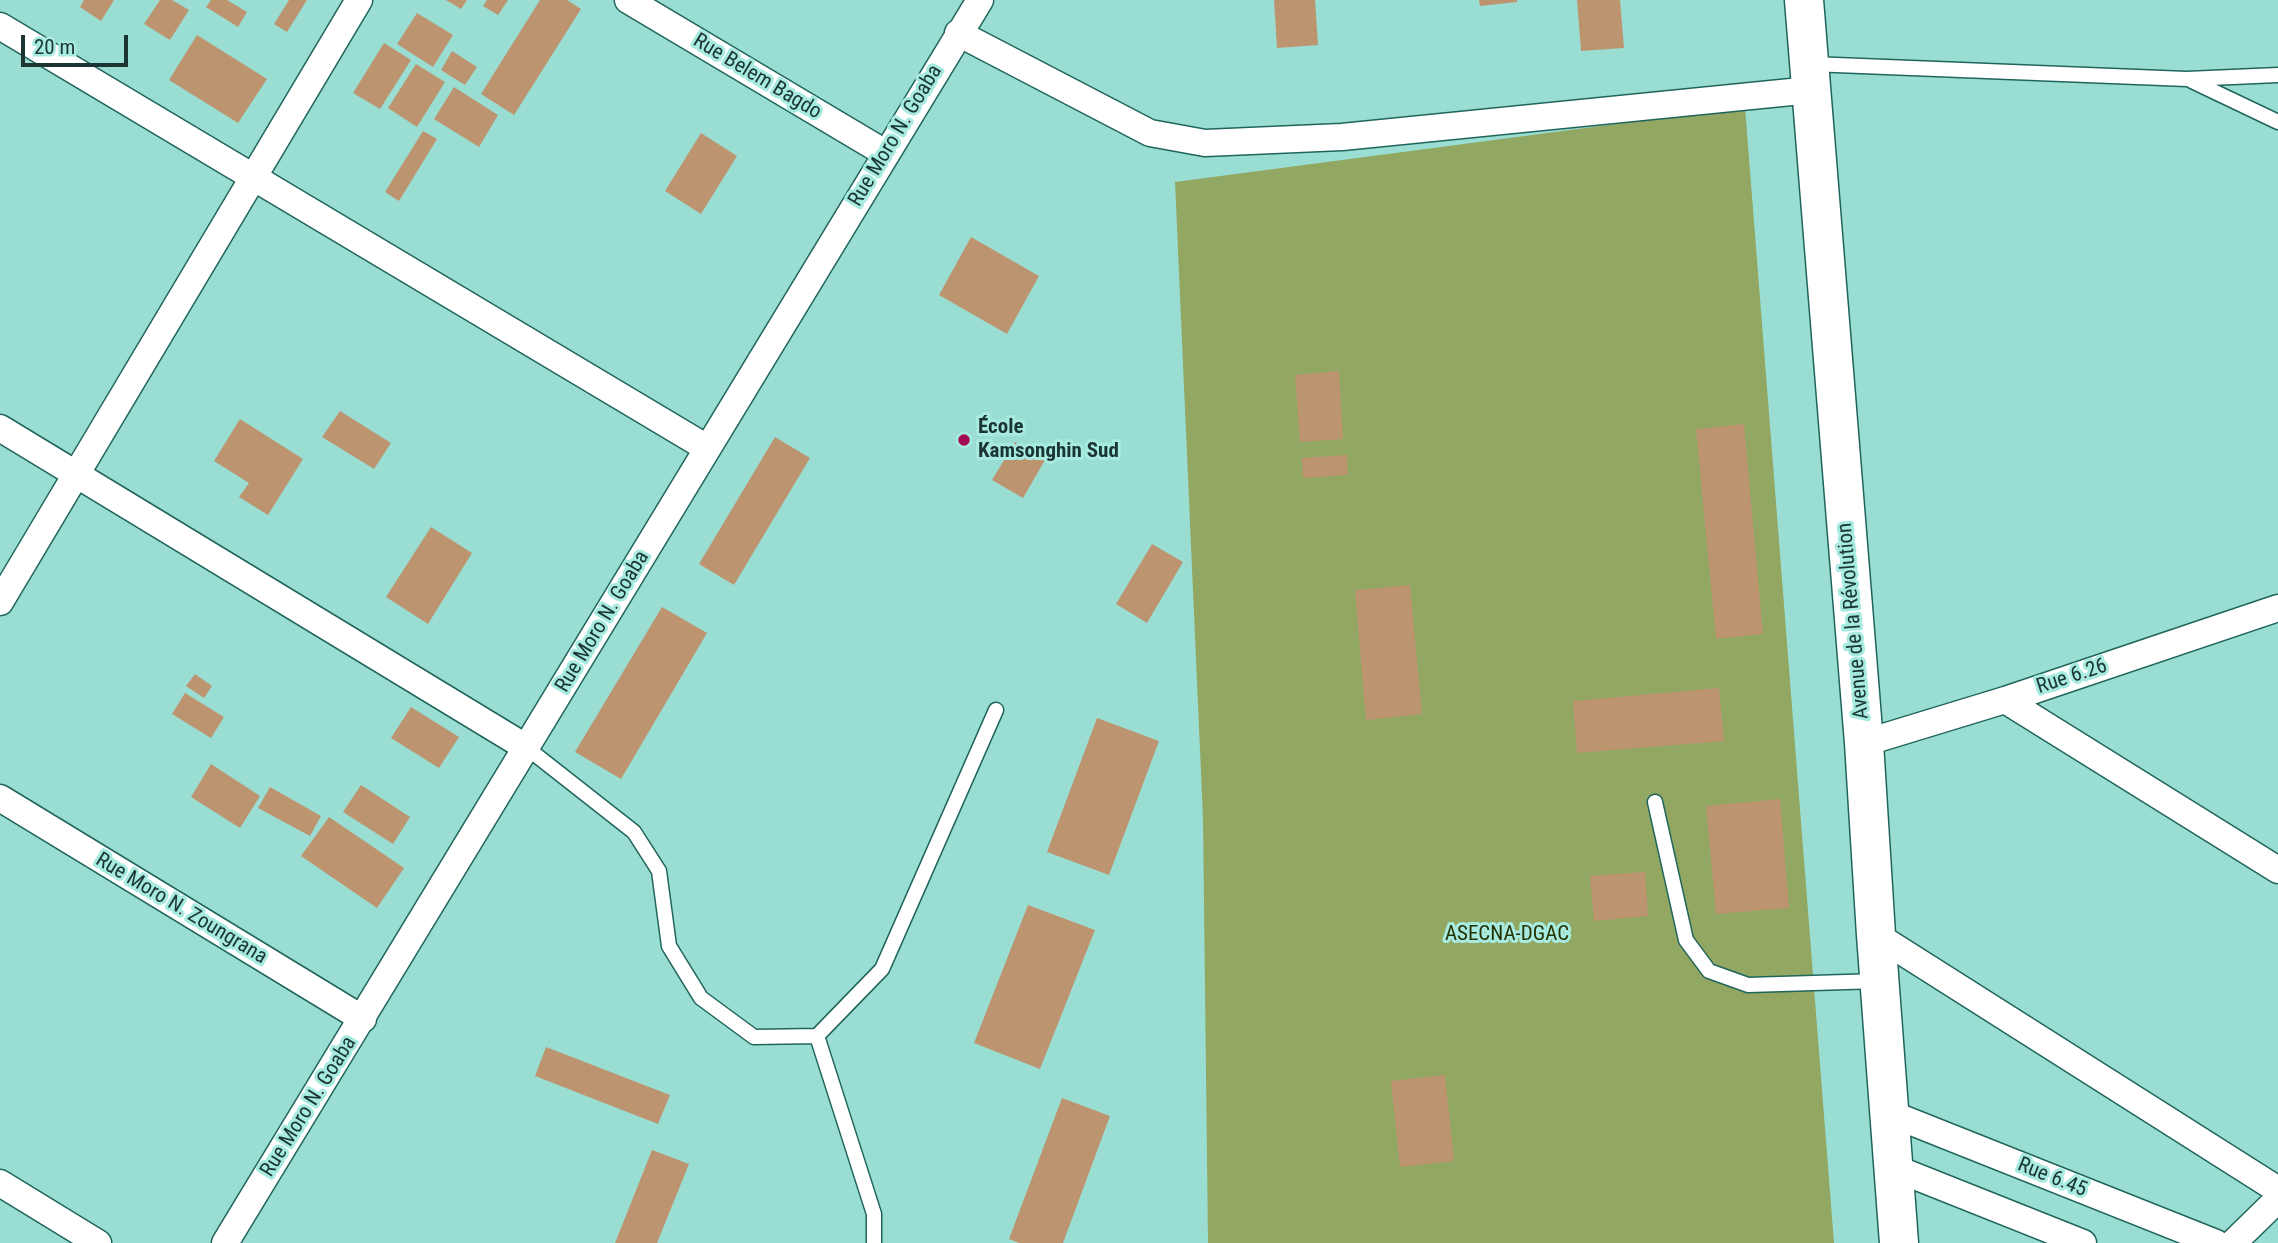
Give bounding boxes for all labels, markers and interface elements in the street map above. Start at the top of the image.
scale bar [24,21,131,65]
street label: Rue Belem Bagdo [688,29,826,125]
text: 20 m [34,35,75,59]
street label: Rue Moro N. Goaba [844,61,948,211]
place label: École Kamsonghin Sud [978,415,1119,465]
marker: École Kamsonghin Sud [956,432,972,448]
street label: Avenue de la Révolution [1833,522,1875,720]
street label: Rue Moro N. Goaba [551,547,655,697]
street label: Rue 6.26 [2034,654,2110,700]
street label: Rue Moro N. Zoungrana [91,848,271,970]
park label: ASECNA-DGAC [1445,922,1569,948]
street label: Rue Moro N. Goaba [256,1032,362,1182]
street label: Rue 6.45 [2014,1153,2090,1203]

